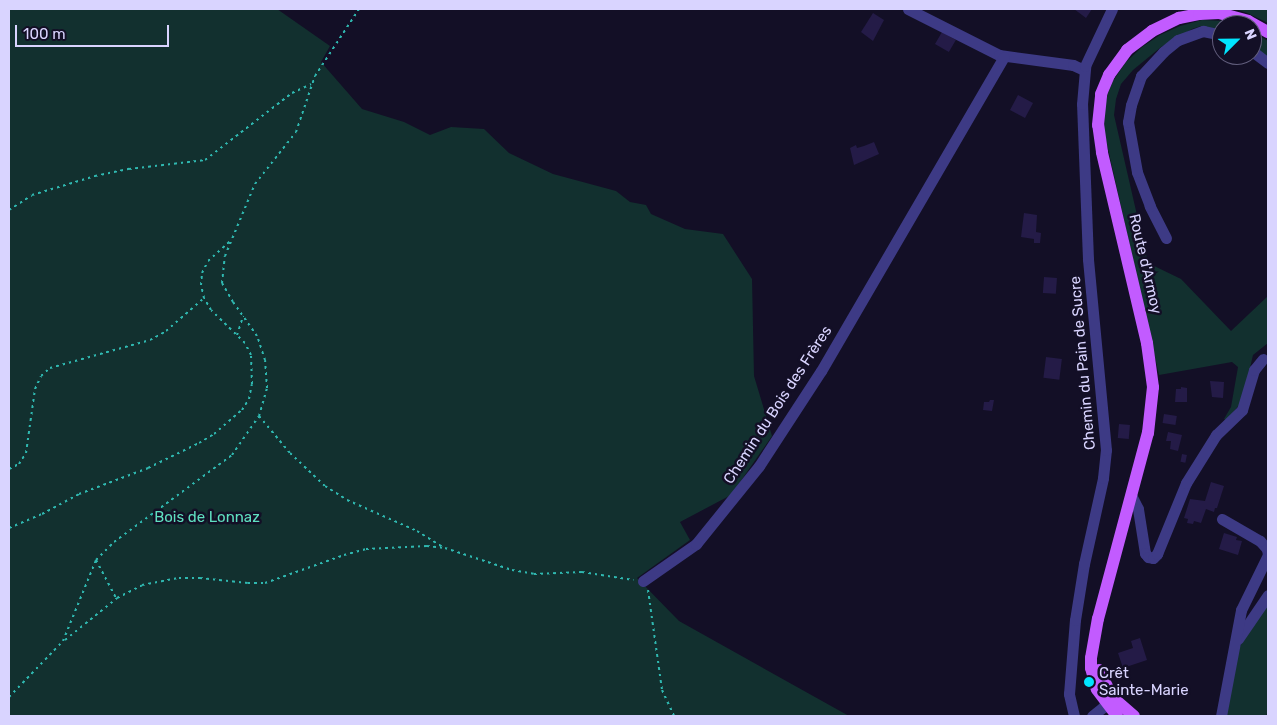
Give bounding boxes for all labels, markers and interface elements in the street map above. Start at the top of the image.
scale bar [18,15,171,47]
north arrow [1212,15,1262,65]
text: 100 m [23,25,65,43]
text: N [1241,26,1260,42]
street label: Route d'Armoy [1125,212,1165,316]
street label: Chemin du Pain de Sucre [1066,275,1100,451]
street label: Chemin du Bois des Frères [720,322,836,488]
park label: Bois de Lonnaz [154,509,260,527]
place label: Crêt Sainte-Marie [1099,664,1189,699]
marker: Crêt Sainte-Marie [1083,676,1095,688]

